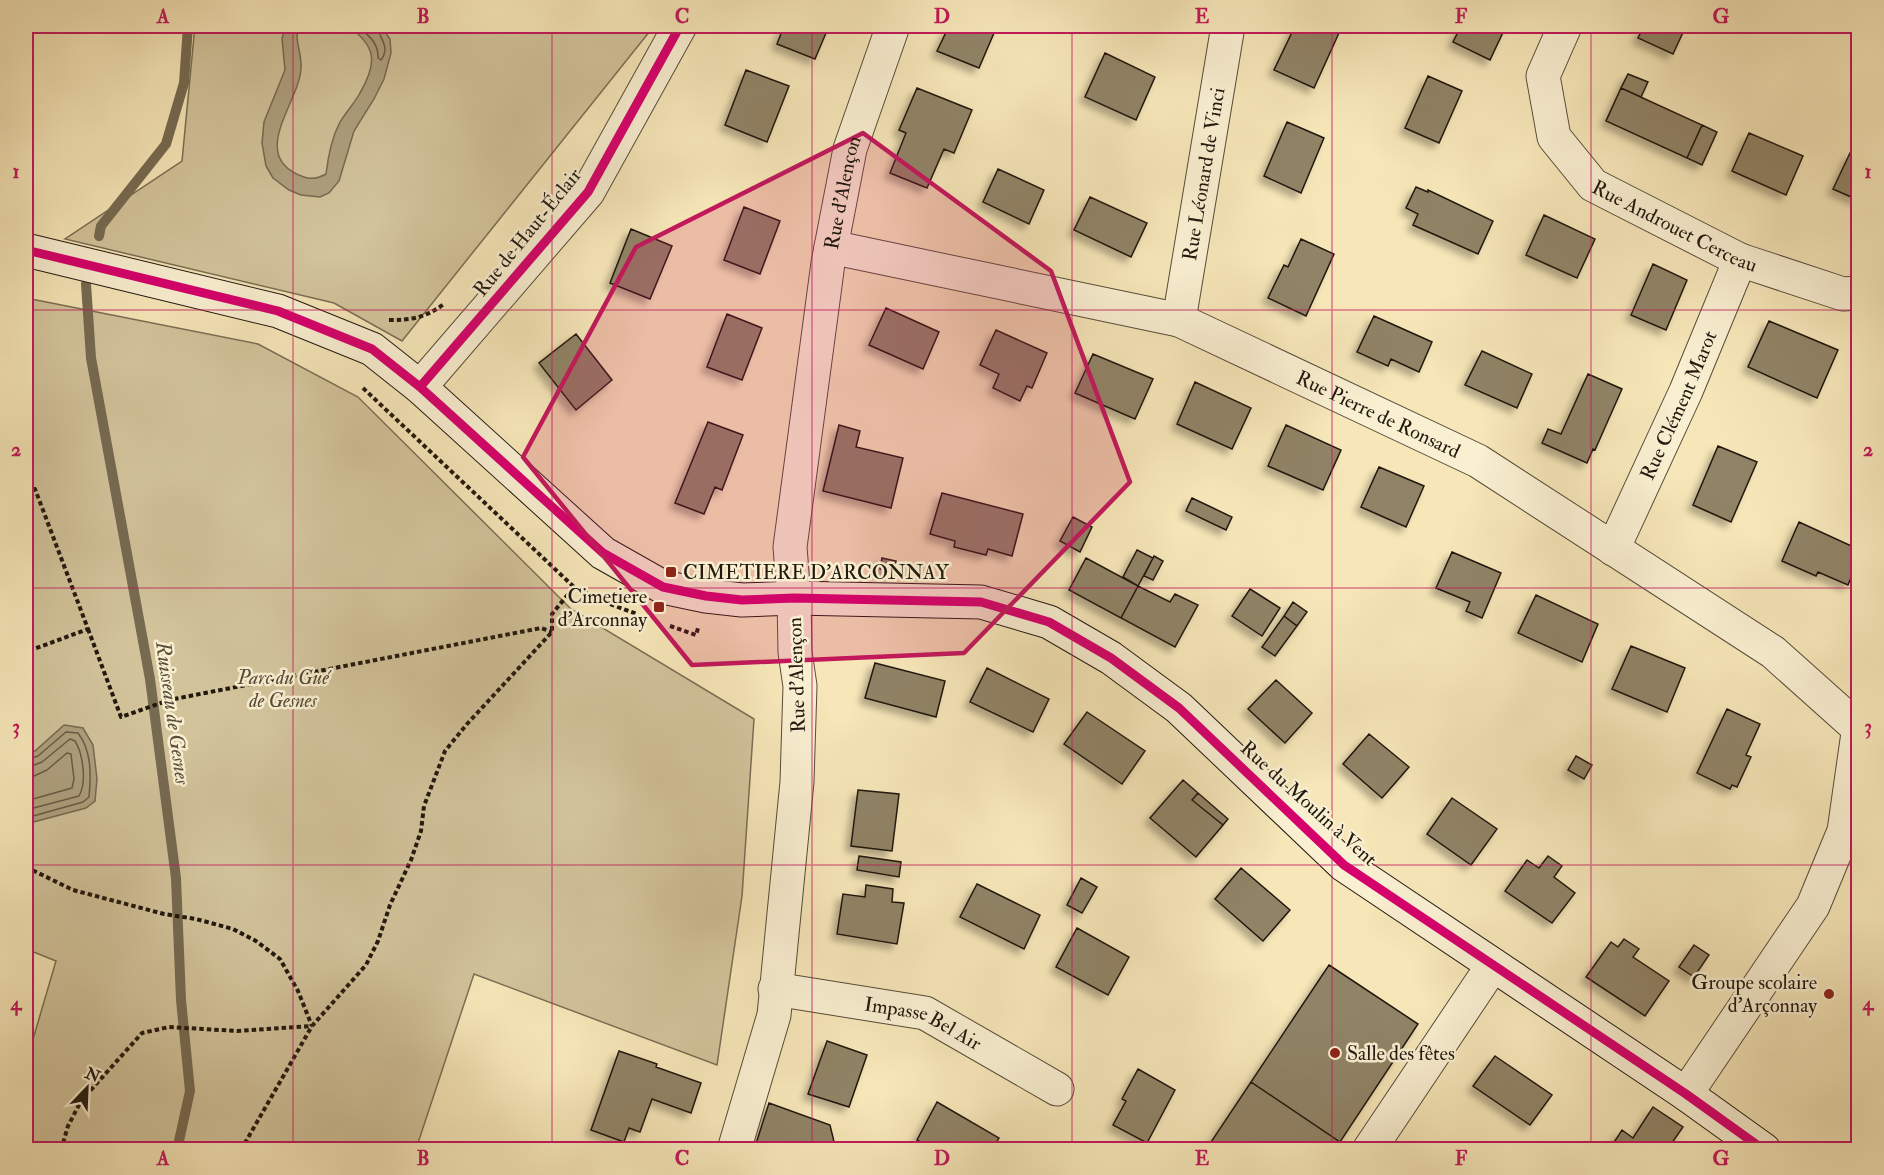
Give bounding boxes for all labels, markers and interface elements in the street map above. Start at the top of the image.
text: A [156,4,170,29]
text: B [416,4,430,29]
text: C [675,4,689,29]
text: D [934,4,950,29]
text: E [1195,4,1210,29]
text: F [1455,4,1468,29]
text: G [1713,4,1730,29]
street label: Rue Léonard de Vinci [1177,86,1231,262]
street label: Rue d'Alençon [819,132,867,252]
text: 1 [12,159,20,184]
text: 1 [1864,159,1872,184]
street label: Rue de Haut-Éclair [467,162,587,302]
street label: Rue Androuet Cerceau [1588,175,1760,278]
street label: Rue Clément Marot [1635,326,1723,484]
street label: Rue Pierre de Ronsard [1292,365,1464,464]
text: 2 [11,437,21,462]
text: 2 [1863,437,1873,462]
place label: CIMETIERE D'ARCONNAY [683,560,950,585]
marker: CIMETIERE D'ARCONNAY [664,565,678,579]
place label: Cimetiere d'Arconnay [558,584,648,632]
marker: Cimetiere d'Arconnay [652,600,666,614]
street label: Rue d'Alençon [782,617,811,733]
water label: Ruisseau de Gesnes [149,639,196,788]
park label: Parc du Gué de Gesnes [236,665,332,713]
text: 3 [12,714,20,739]
text: 3 [1864,714,1872,739]
street label: Rue du Moulin à Vent [1235,735,1383,872]
place label: Groupe scolaire d'Arçonnay [1691,970,1818,1018]
marker: Groupe scolaire d'Arçonnay [1822,987,1836,1001]
text: 4 [10,991,23,1016]
street label: Impasse Bel Air [863,991,986,1056]
text: 4 [1862,991,1875,1016]
place label: Salle des fêtes [1347,1041,1455,1066]
marker: Salle des fêtes [1328,1046,1342,1060]
north arrow [57,1058,117,1118]
text: N [81,1063,104,1087]
text: A [156,1146,170,1171]
text: B [416,1146,430,1171]
text: C [675,1146,689,1171]
text: D [934,1146,950,1171]
text: E [1195,1146,1210,1171]
text: F [1455,1146,1468,1171]
text: G [1713,1146,1730,1171]

